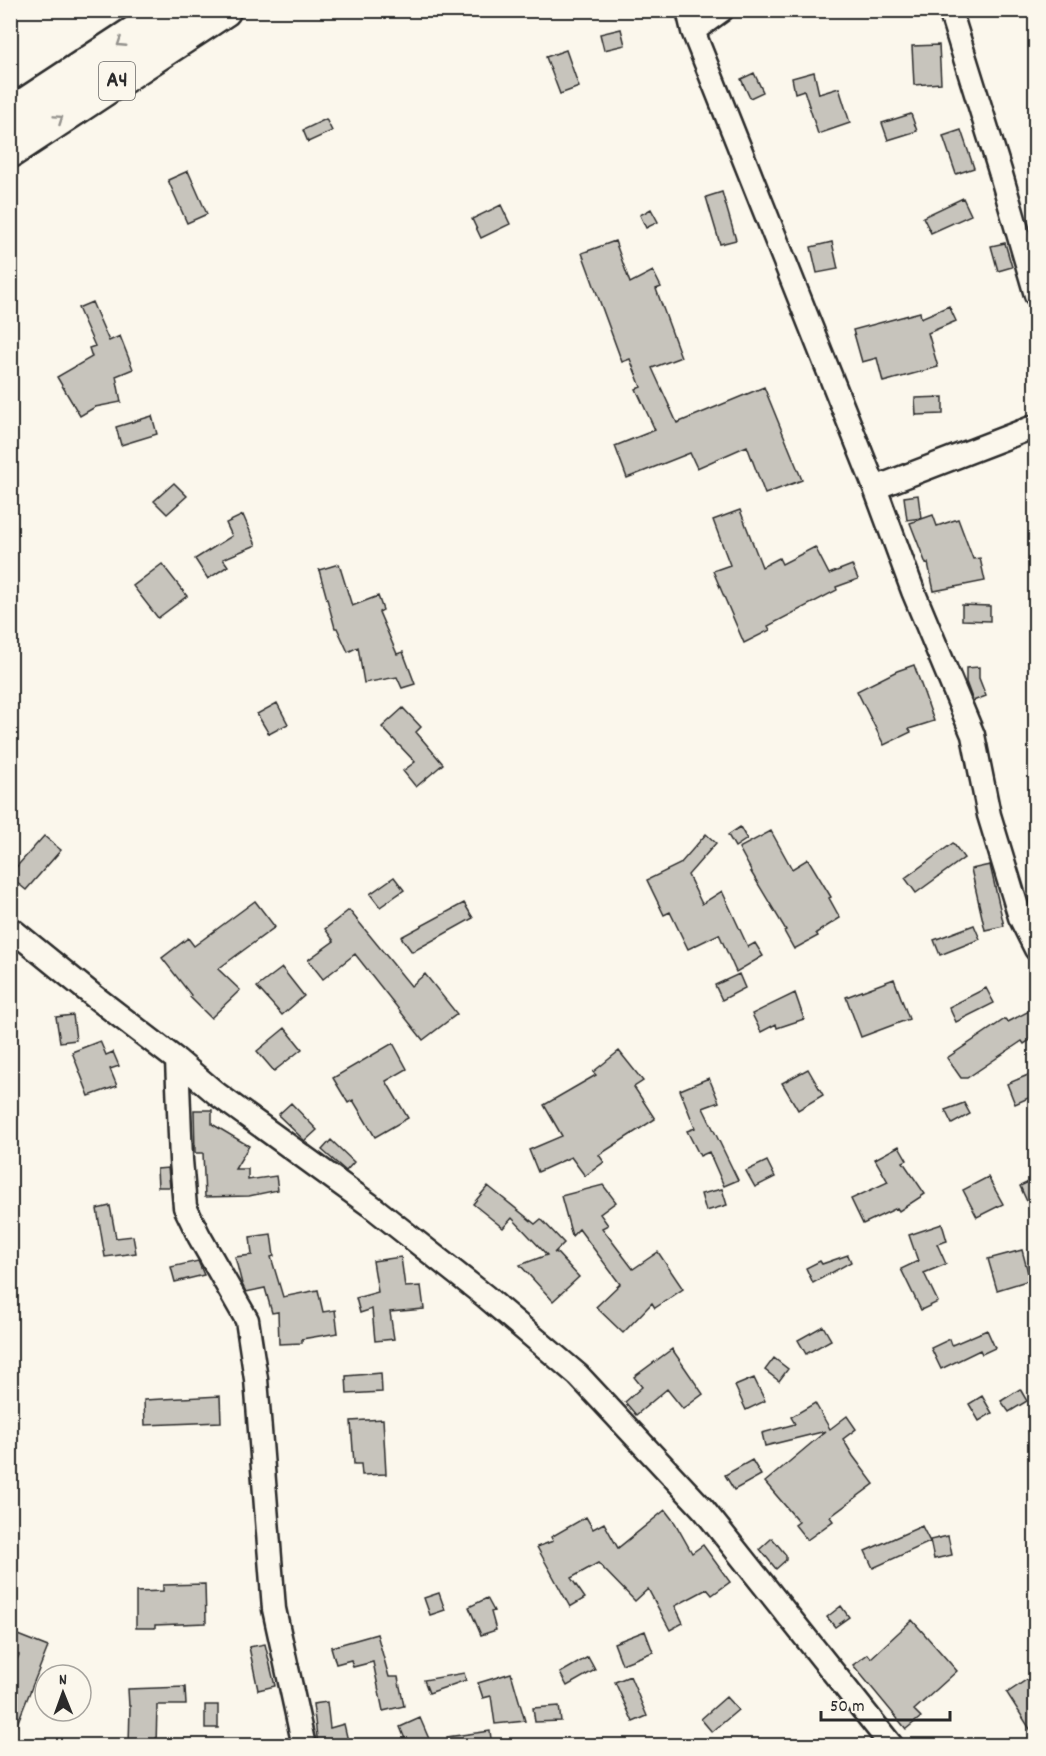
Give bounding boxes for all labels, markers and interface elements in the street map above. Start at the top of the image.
one-way arrow [117,35,128,46]
road number: A4 [99,62,135,100]
one-way arrow [52,115,63,126]
north arrow [33,1663,93,1723]
text: N [59,1669,67,1692]
scale bar [821,1684,950,1722]
text: 50 m [830,1695,865,1720]

